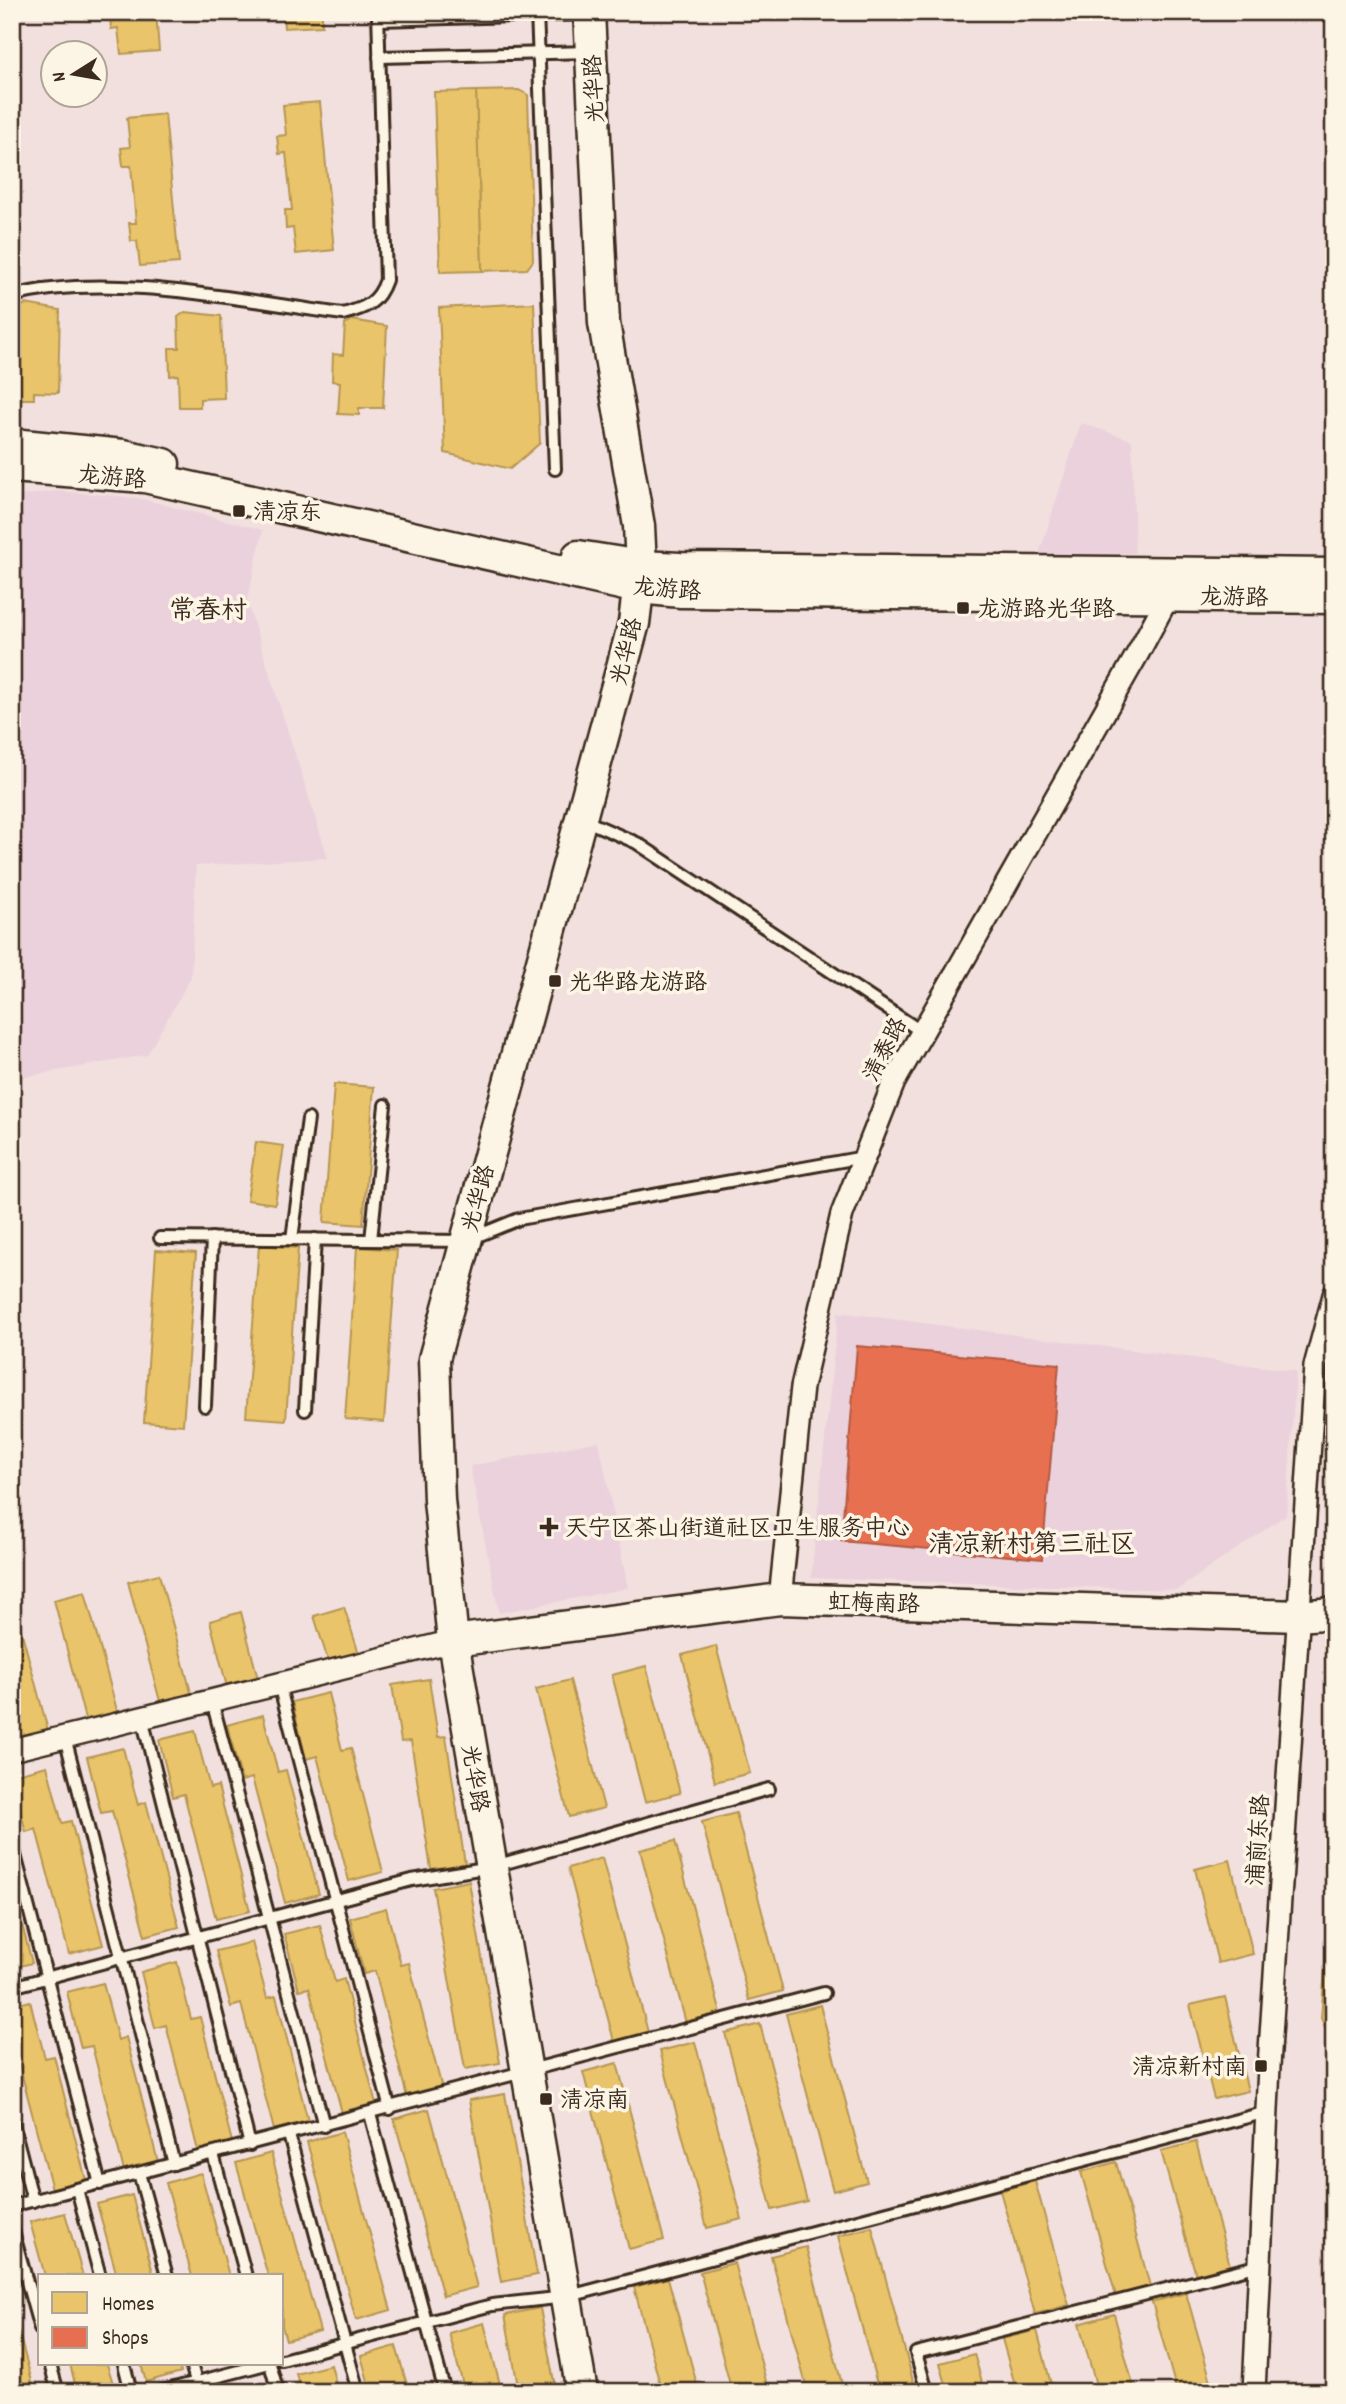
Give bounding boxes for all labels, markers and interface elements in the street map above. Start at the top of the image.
north arrow [38,38,108,108]
street label: 光华路 [578,54,615,124]
text: N [47,69,75,84]
street label: 龙游路 [76,460,148,499]
place label: 清凉东 [253,498,322,531]
marker: 清凉东 [231,503,247,519]
street label: 龙游路 [631,572,703,611]
street label: 龙游路 [1199,582,1269,617]
district label: 常春村 [169,594,247,631]
place label: 龙游路光华路 [977,595,1115,628]
marker: 龙游路光华路 [955,600,971,616]
street label: 光华路 [604,614,653,689]
place label: 光华路龙游路 [569,968,707,1001]
marker: 光华路龙游路 [547,973,563,989]
street label: 清泰路 [857,1012,917,1089]
street label: 光华路 [456,1161,505,1237]
place label: 天宁区茶山街道社区卫生服务中心 [565,1514,910,1547]
marker: 天宁区茶山街道社区卫生服务中心 [539,1517,559,1537]
district label: 清凉新村第三社区 [928,1528,1136,1565]
street label: 虹梅南路 [827,1587,920,1624]
street label: 光华路 [450,1742,495,1815]
street label: 浦前东路 [1241,1793,1280,1887]
place label: 清凉新村南 [1132,2053,1247,2086]
marker: 清凉新村南 [1253,2058,1269,2074]
place label: 清凉南 [560,2086,629,2119]
marker: 清凉南 [538,2091,554,2107]
legend [38,2274,284,2366]
text: Homes [102,2291,155,2321]
text: Shops [102,2325,149,2355]

